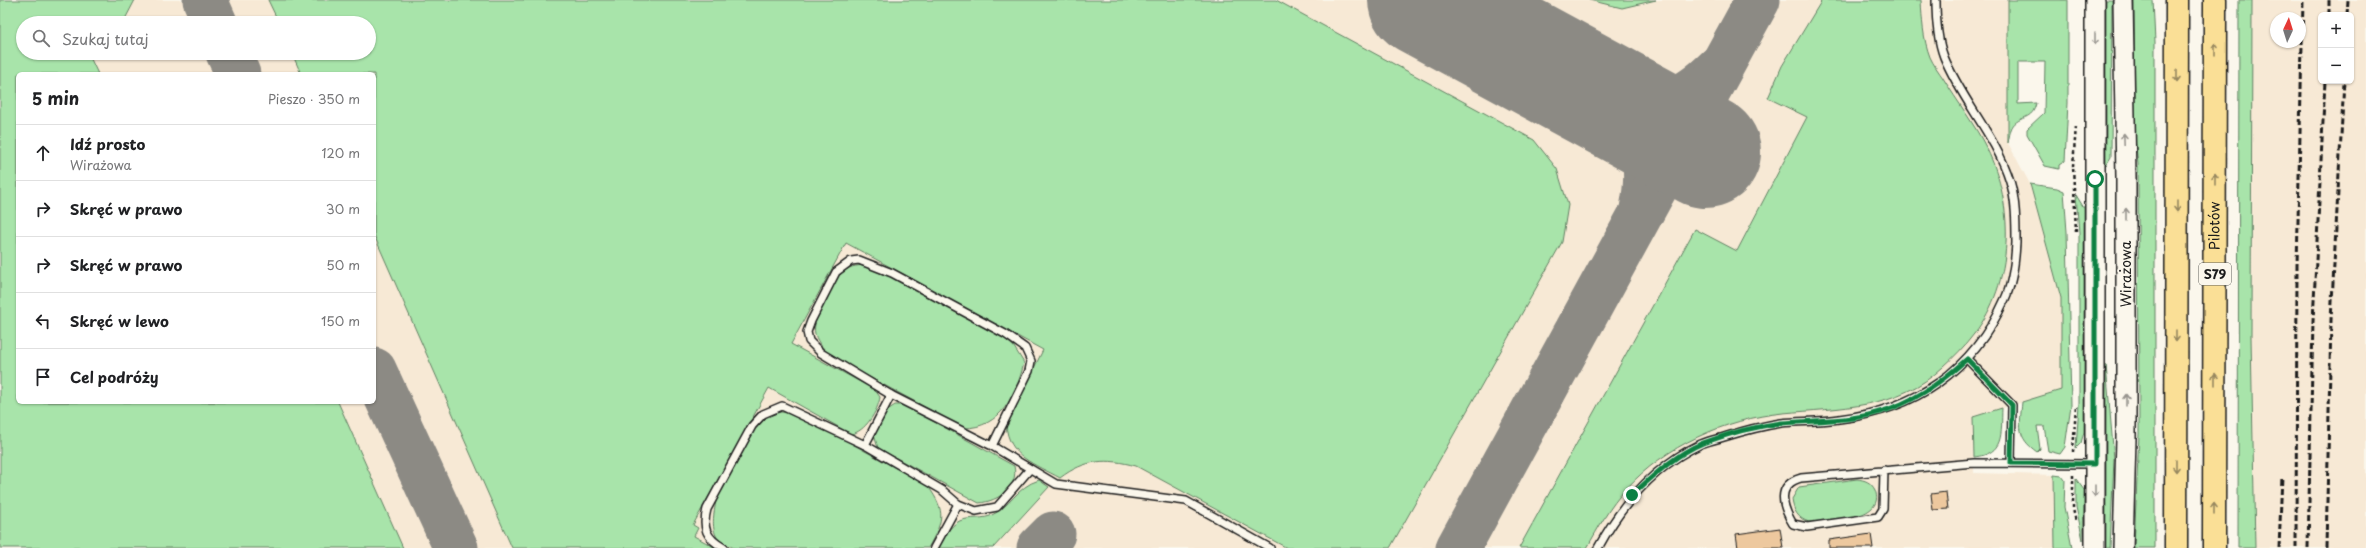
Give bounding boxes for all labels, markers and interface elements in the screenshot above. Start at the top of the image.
north arrow [2270,12,2306,48]
map controls [2318,12,2354,84]
button: + [2318,12,2354,48]
search box [16,16,376,60]
icon: search [30,27,52,49]
text: Szukaj tutaj [62,27,149,50]
one-way arrow [2091,32,2099,45]
one-way arrow [2211,43,2219,56]
button: − [2318,48,2354,84]
one-way arrow [2173,69,2181,82]
text: 5 min [32,85,79,111]
text: Pieszo · 350 m [268,89,360,108]
text: Idź prosto [70,132,145,155]
one-way arrow [2121,133,2128,146]
icon: ahead [32,142,54,164]
text: 120 m [321,143,360,162]
text: Wirażowa [70,155,132,174]
route start [2086,170,2104,188]
one-way arrow [2211,173,2219,186]
text: Skręć w prawo [70,197,183,220]
icon: right [32,198,54,220]
text: 30 m [326,199,360,218]
one-way arrow [2173,199,2181,212]
street label: Pilotów [2204,202,2225,250]
one-way arrow [2122,208,2130,221]
street label: Wirażowa [2115,241,2136,307]
text: Skręć w prawo [70,253,183,276]
icon: right [32,254,54,276]
text: 50 m [326,255,360,274]
road number: S79 [2199,263,2231,285]
text: Skręć w lewo [70,309,169,332]
icon: left [32,310,54,332]
text: 150 m [321,311,360,330]
one-way arrow [2172,329,2180,342]
text: Cel podróży [70,365,158,388]
icon: arrive [32,366,54,388]
one-way arrow [2211,373,2219,386]
one-way arrow [2122,394,2130,407]
one-way arrow [2172,459,2180,472]
one-way arrow [2091,484,2099,497]
route end [1623,486,1641,504]
one-way arrow [2210,503,2218,516]

